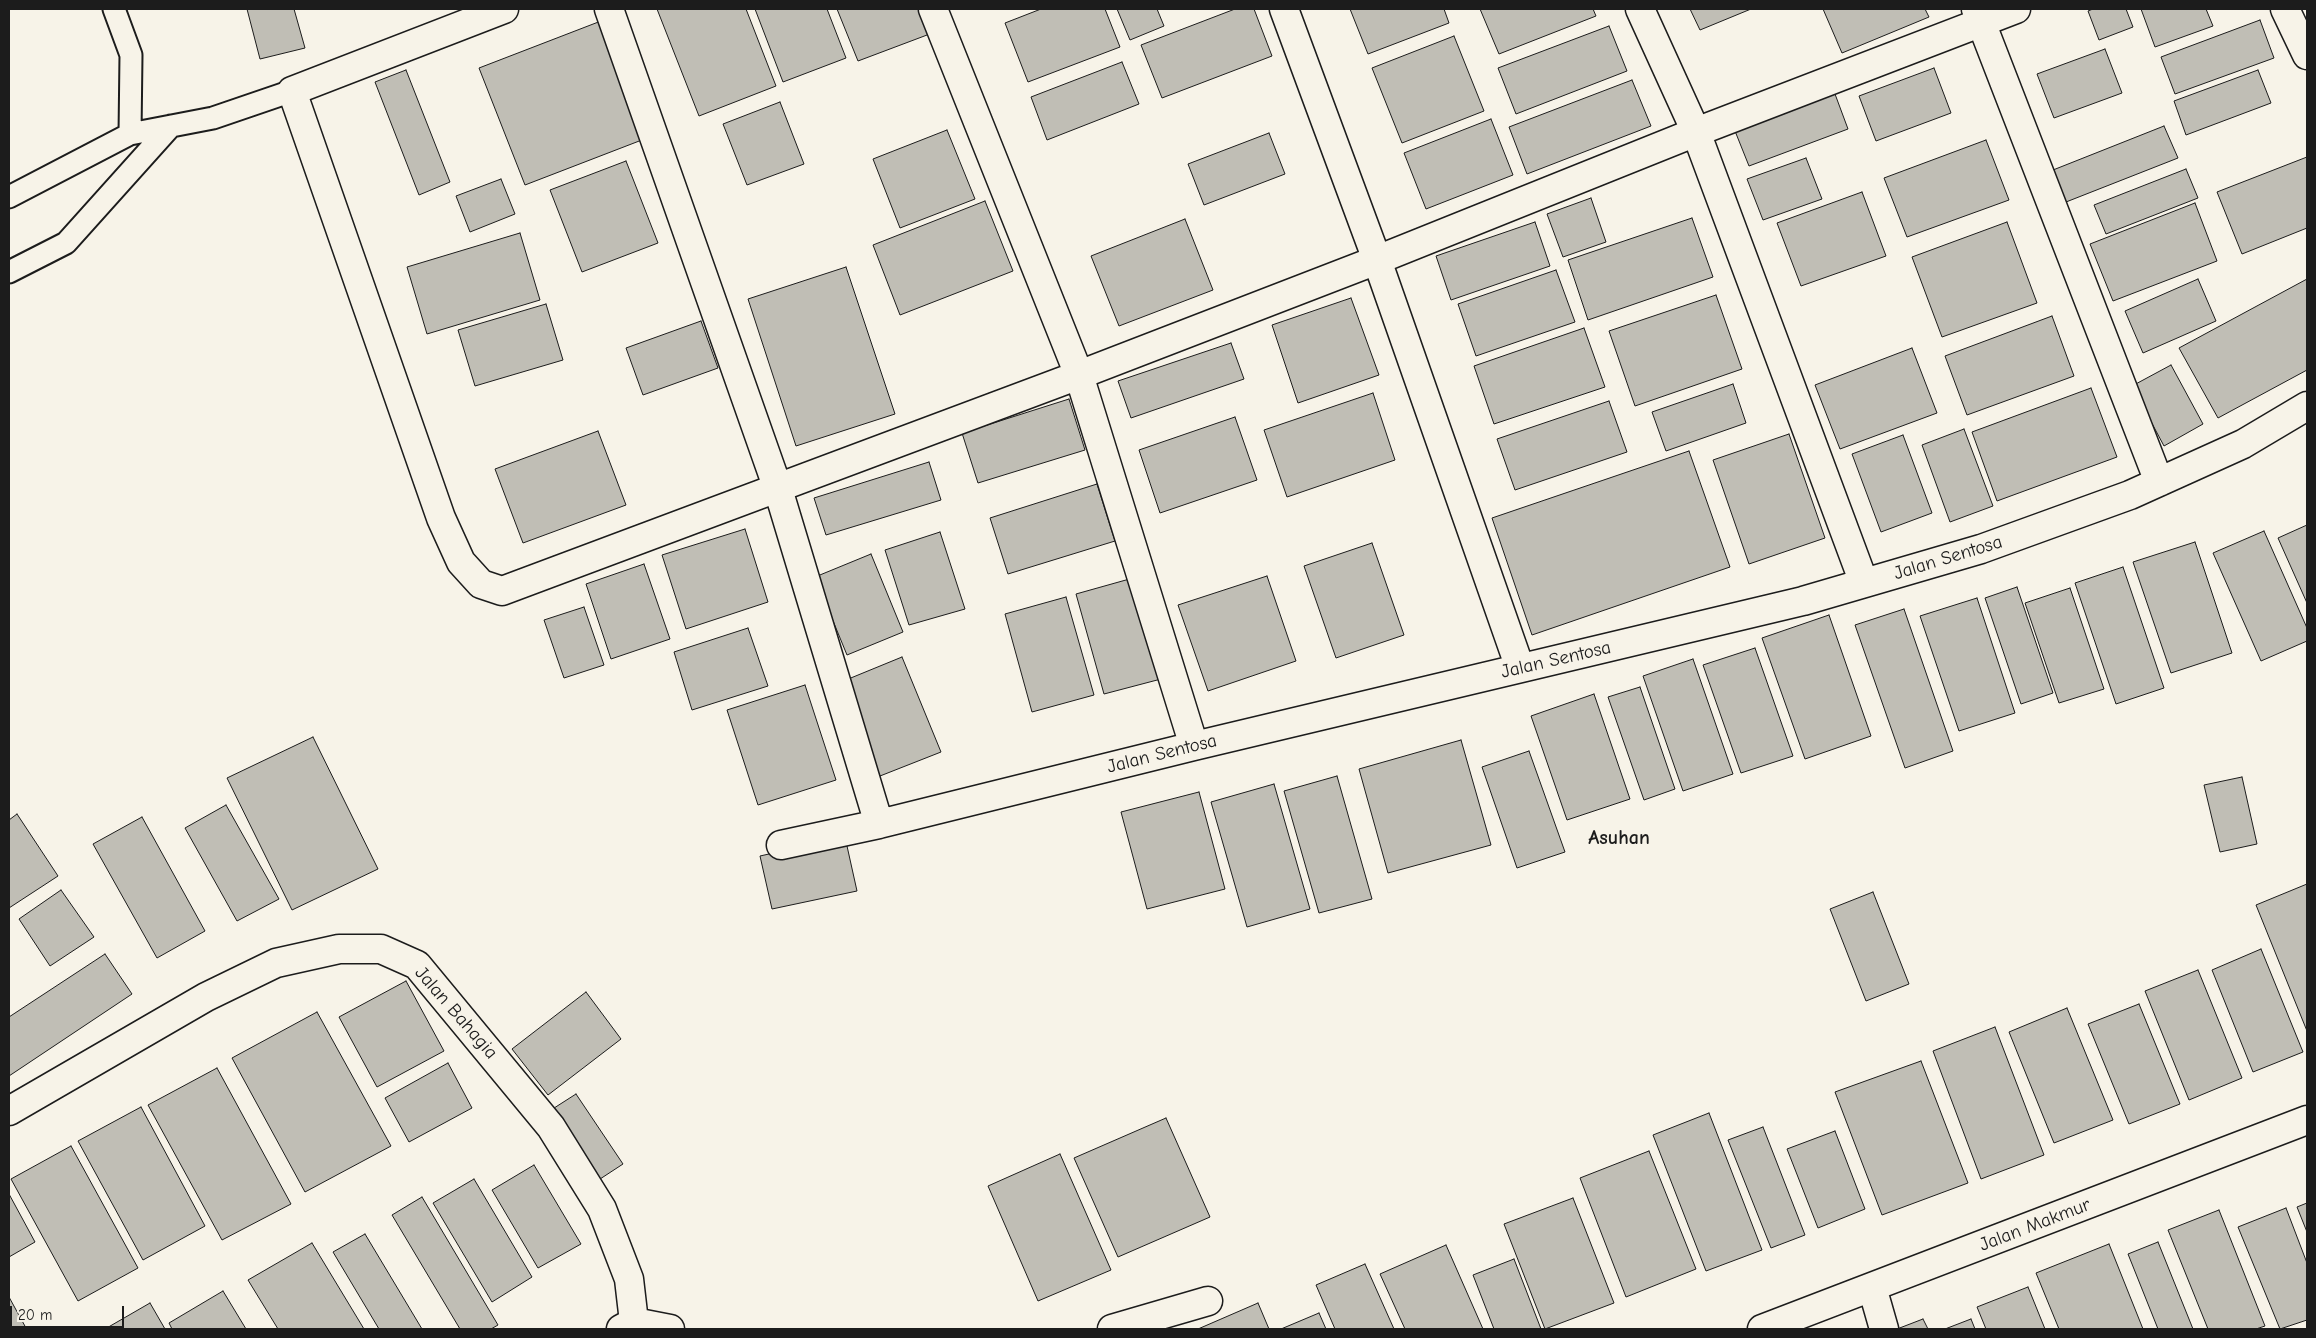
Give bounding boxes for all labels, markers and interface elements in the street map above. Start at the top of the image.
street label: Jalan Sentosa [1891,531,2005,585]
street label: Jalan Sentosa [1499,636,1613,684]
street label: Jalan Sentosa [1105,729,1219,779]
district label: Asuhan [1588,826,1650,850]
street label: Jalan Bahagia [410,962,502,1064]
street label: Jalan Makmur [1976,1193,2094,1257]
scale bar [12,1296,126,1328]
text: 20 m [18,1306,52,1324]

